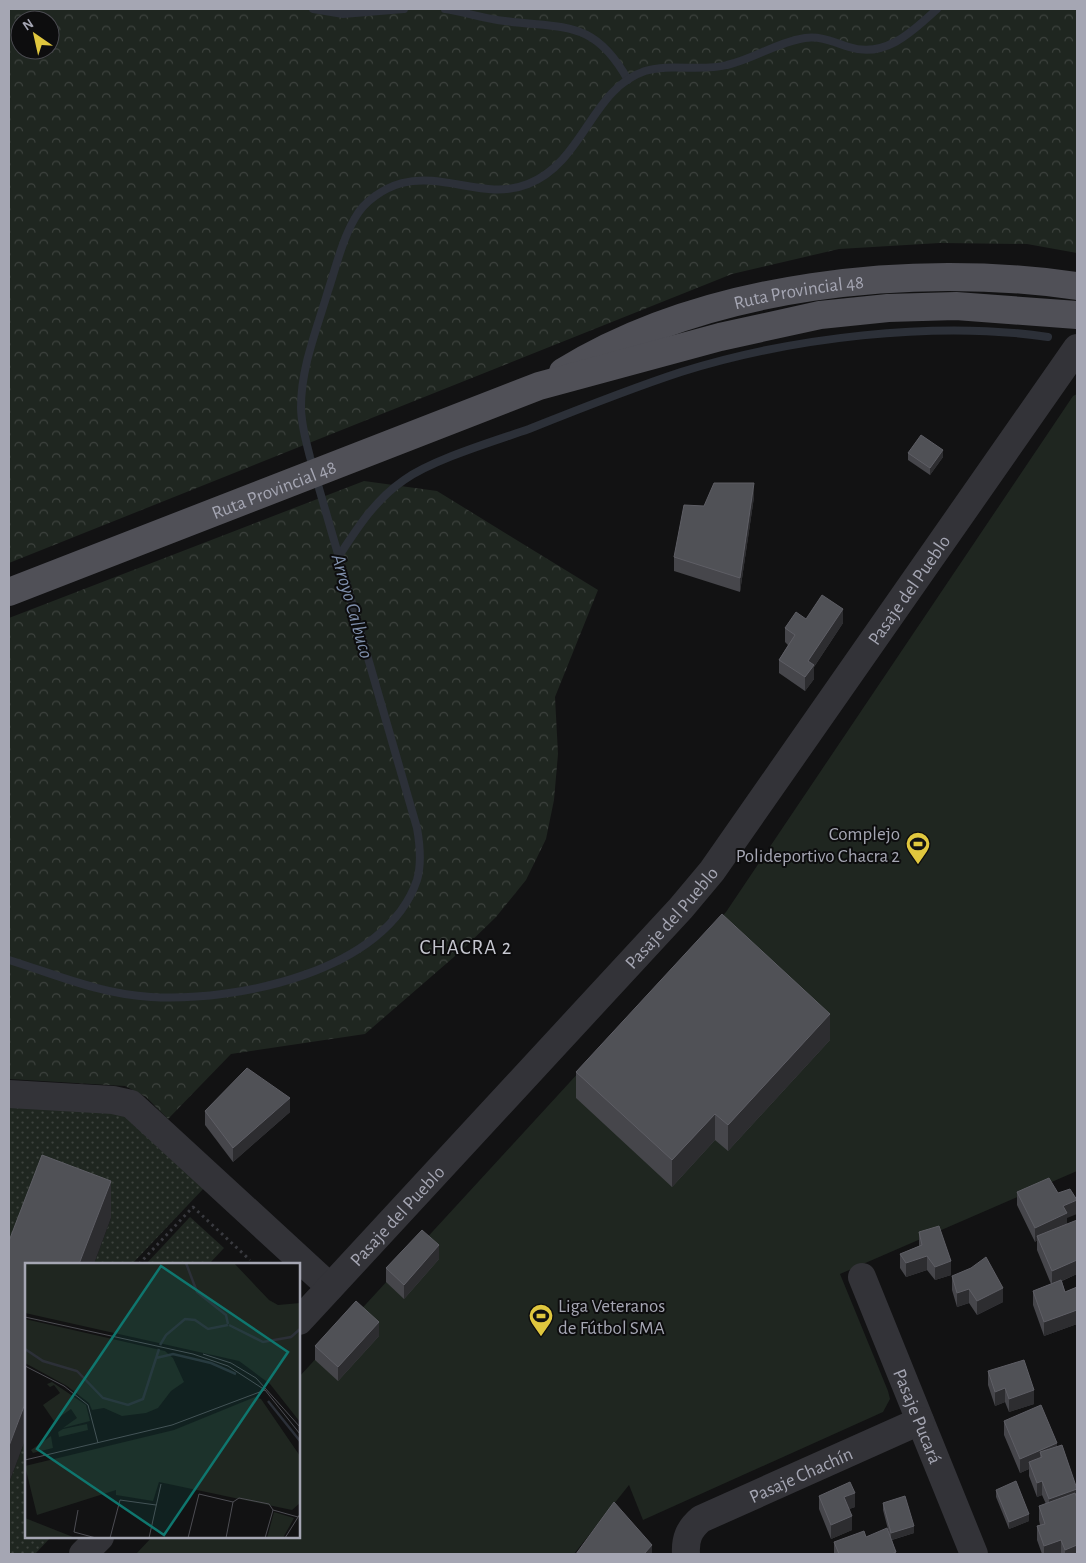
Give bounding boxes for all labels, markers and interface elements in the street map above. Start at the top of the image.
north arrow [10,10,60,60]
text: N [20,17,36,34]
street label: Ruta Provincial 48 [732,273,865,313]
street label: Ruta Provincial 48 [209,458,339,523]
street label: Pasaje del Pueblo [865,532,954,649]
water label: Arroyo Calbuco [327,551,376,661]
place label: Complejo Polideportivo Chacra 2 [736,825,900,866]
sports icon: Complejo Polideportivo Chacra 2 [905,831,931,865]
street label: Pasaje del Pueblo [622,864,722,973]
district label: CHACRA 2 [420,937,512,958]
street label: Pasaje del Pueblo [347,1162,449,1270]
inset map [25,1263,300,1538]
place label: Liga Veteranos de Fútbol SMA [558,1297,665,1338]
sports icon: Liga Veteranos de Fútbol SMA [528,1303,554,1337]
street label: Pasaje Pucará [889,1366,945,1467]
street label: Pasaje Chachín [747,1444,856,1507]

